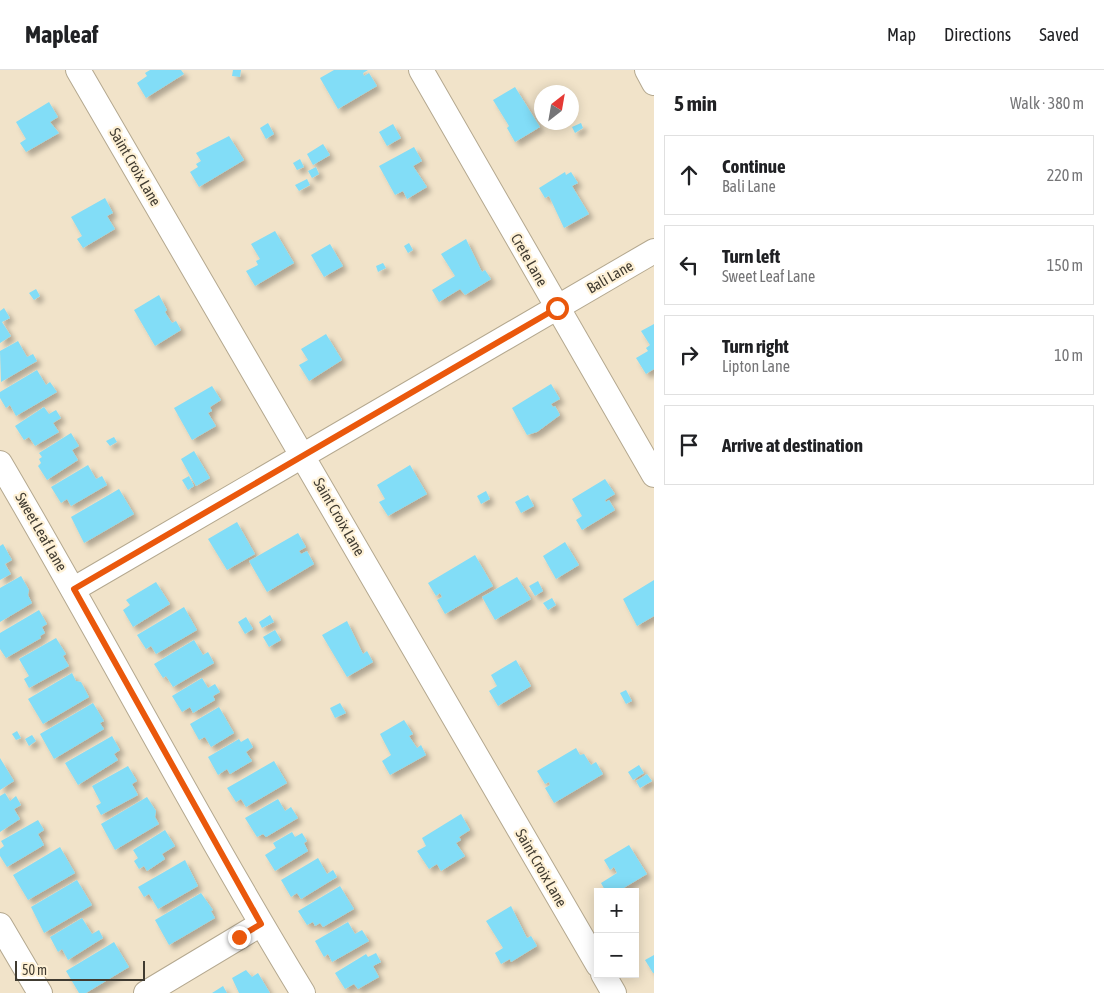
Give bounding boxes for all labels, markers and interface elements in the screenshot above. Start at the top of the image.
text: Mapleaf [25,21,98,48]
text: Map [887,24,916,45]
text: Directions [944,24,1011,45]
text: Saved [1039,24,1079,45]
north arrow [534,85,579,130]
text: 5 min [674,91,717,115]
text: Walk · 380 m [1010,94,1084,112]
street label: Saint Croix Lane [106,125,165,209]
text: Continue [722,155,786,177]
icon: ahead [675,161,703,189]
text: 220 m [1047,166,1083,184]
text: Bali Lane [722,177,776,195]
street label: Crete Lane [508,230,551,289]
text: Turn left [722,245,780,267]
icon: left [675,251,703,279]
text: 150 m [1047,256,1083,274]
street label: Bali Lane [584,257,636,297]
text: Sweet Leaf Lane [722,267,815,285]
route start [546,297,569,320]
text: Turn right [722,335,789,357]
icon: right [675,341,703,369]
text: 10 m [1054,346,1083,364]
text: Lipton Lane [722,357,790,375]
icon: arrive [675,431,703,459]
text: Arrive at destination [722,434,863,456]
street label: Saint Croix Lane [310,475,369,559]
street label: Sweet Leaf Lane [12,490,71,574]
street label: Saint Croix Lane [512,826,571,910]
map controls [594,888,639,978]
button: + [594,888,639,933]
route end [228,926,251,949]
button: − [594,933,639,978]
scale bar [15,958,145,981]
text: 50 m [22,962,47,978]

